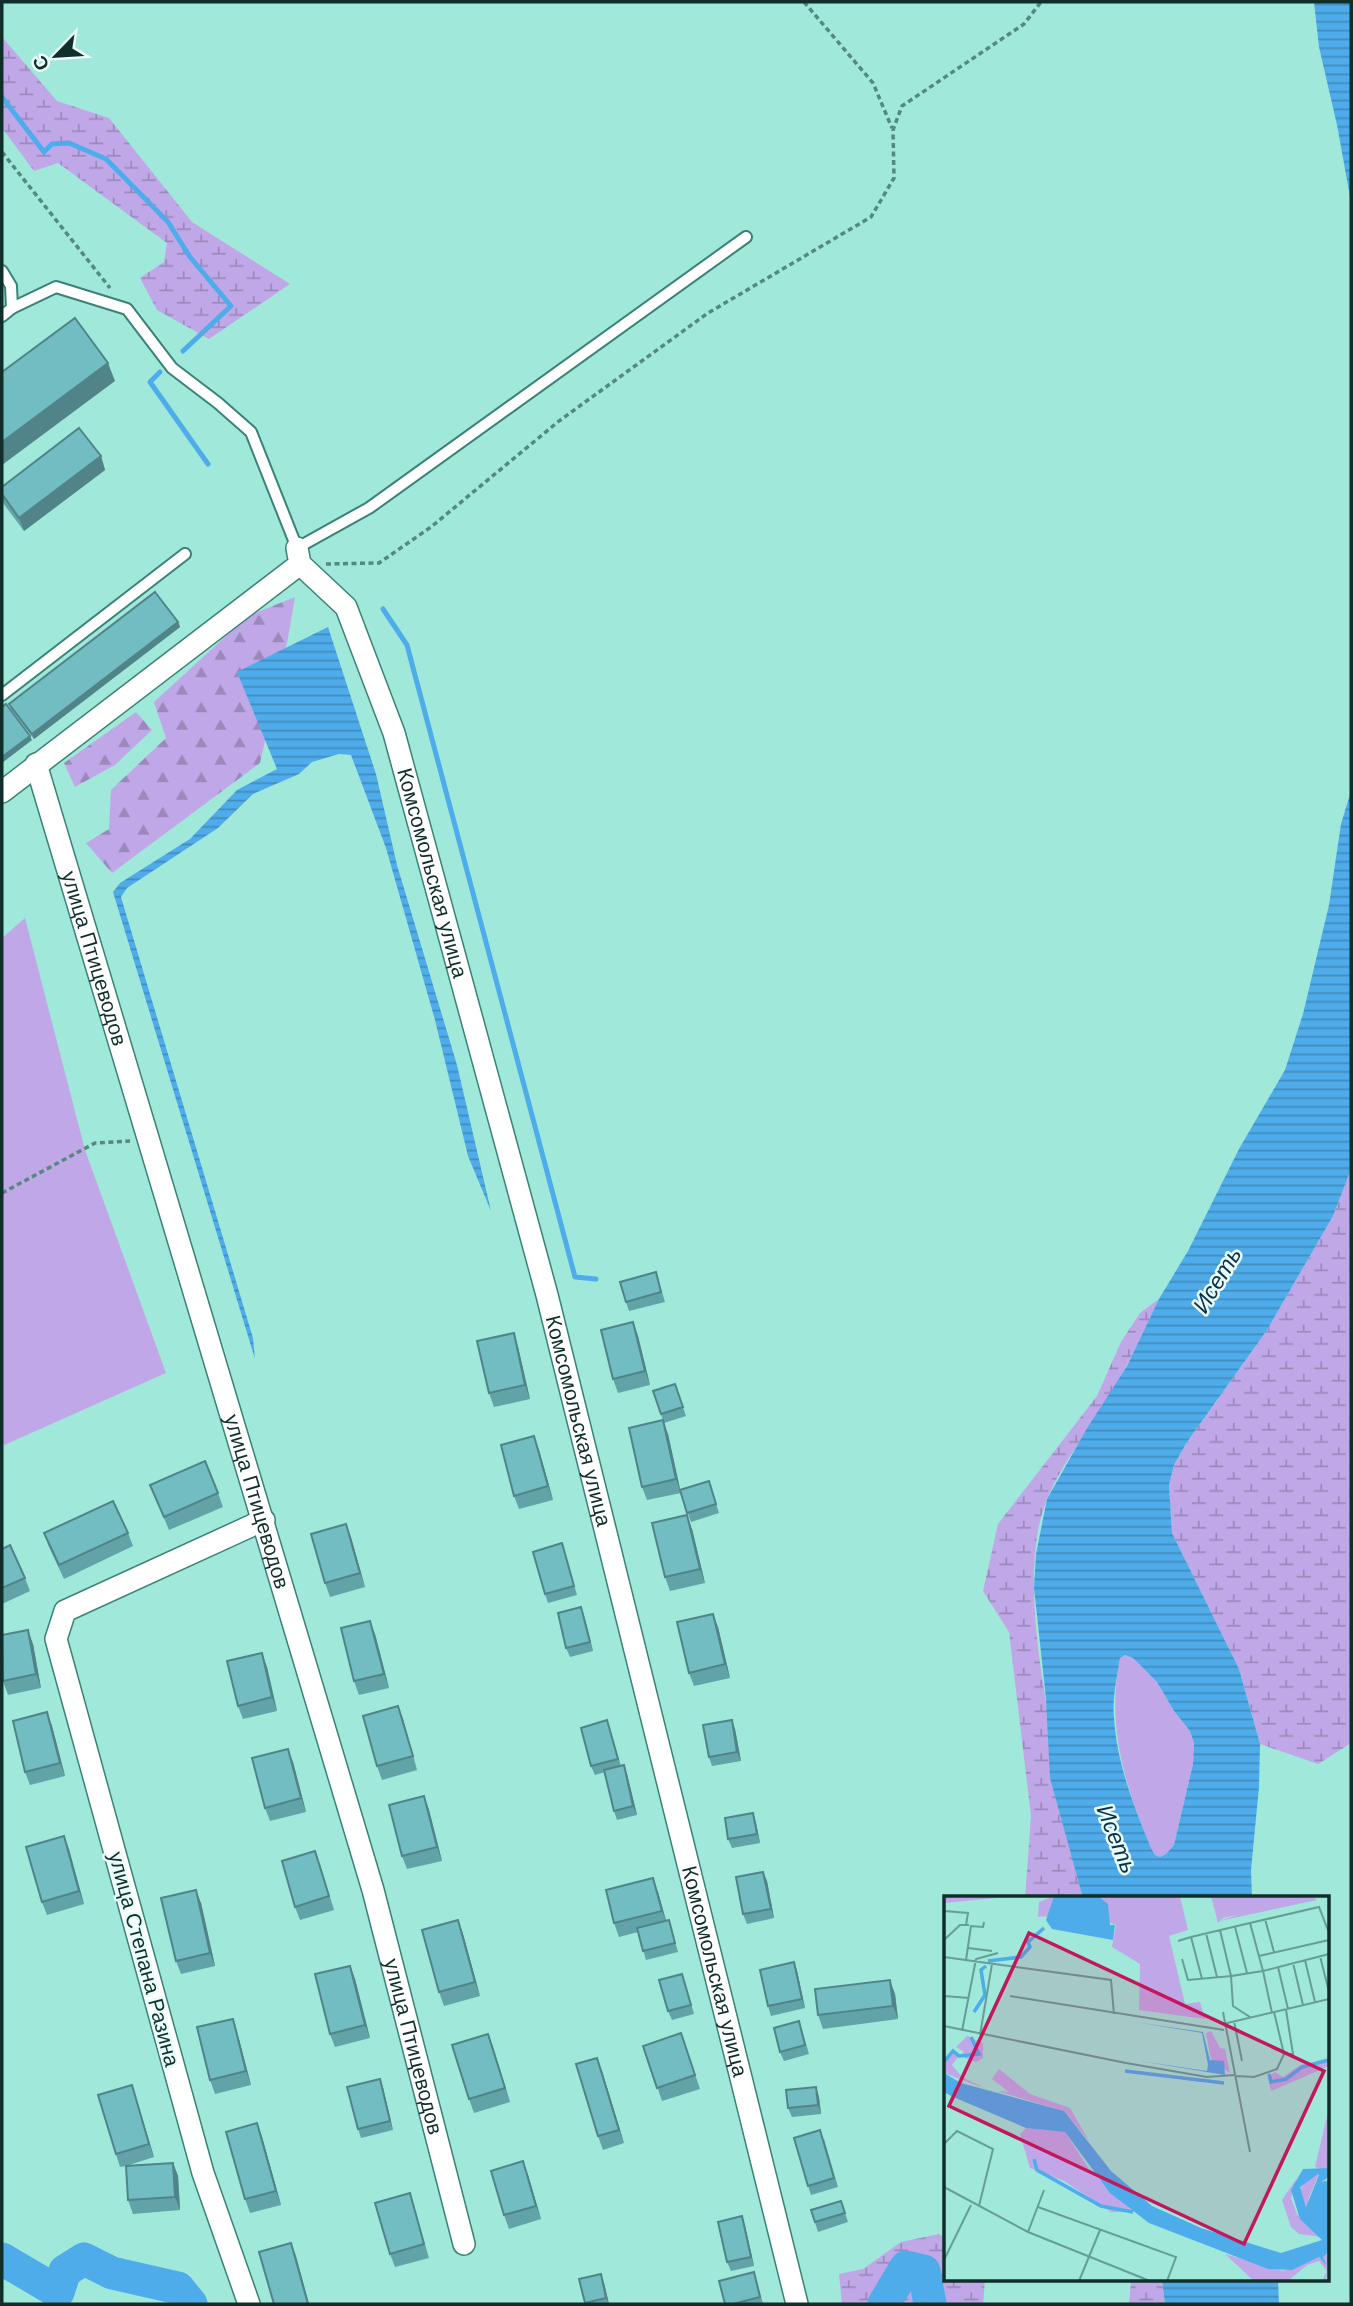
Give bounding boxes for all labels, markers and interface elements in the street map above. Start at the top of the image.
north arrow [21,21,91,91]
text: С [29,52,53,74]
street label: Комсомольская улица [393,765,472,981]
street label: улица Птицеводов [58,868,132,1048]
water label: Исеть [1187,1243,1247,1317]
street label: Комсомольская улица [541,1313,616,1529]
street label: улица Птицеводов [220,1412,294,1591]
water label: Исеть [1092,1801,1142,1877]
street label: улица Степана Разина [105,1849,184,2069]
street label: Комсомольская улица [678,1863,752,2079]
inset map [944,1896,1328,2282]
street label: улица Птицеводов [380,1956,447,2137]

